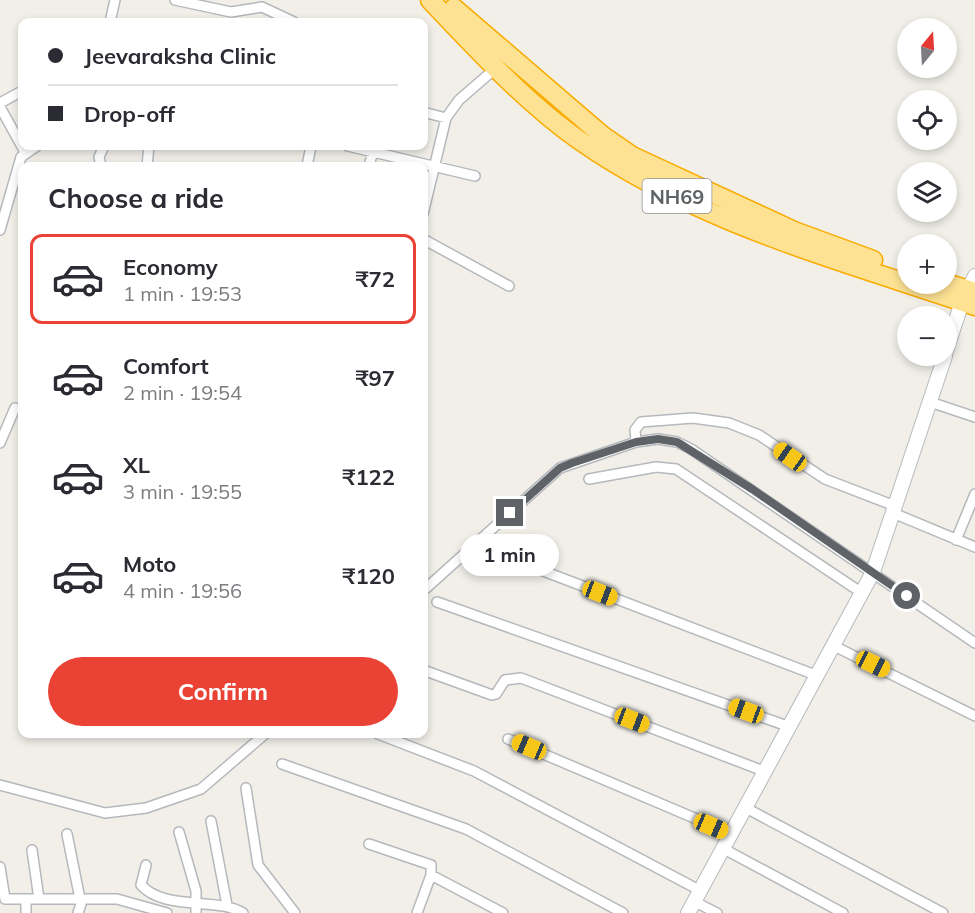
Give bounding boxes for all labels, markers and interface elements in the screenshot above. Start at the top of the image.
north arrow [897,18,957,78]
map controls [897,18,957,366]
text: Jeevaraksha Clinic [84,42,276,70]
button: locate [897,90,957,150]
text: Drop-off [84,100,175,128]
button: layers [897,162,957,222]
road number: NH69 [642,179,712,213]
text: Choose a ride [48,181,224,215]
button: + [897,234,957,294]
icon: car [51,252,105,306]
text: Economy [123,253,218,281]
text: ₹72 [355,265,395,293]
text: 1 min · 19:53 [123,281,242,306]
button: − [897,306,957,366]
icon: car [51,351,105,405]
text: Comfort [123,352,209,380]
text: ₹97 [355,364,395,392]
text: 2 min · 19:54 [123,380,242,405]
car [770,439,810,475]
icon: car [51,450,105,504]
text: XL [123,451,150,479]
text: ₹122 [342,463,395,491]
text: 3 min · 19:55 [123,479,242,504]
route end [496,499,523,526]
callout: 1 min [460,534,560,576]
text: 1 min [483,542,536,567]
icon: car [51,549,105,603]
text: Moto [123,550,176,578]
text: ₹120 [342,562,395,590]
text: 4 min · 19:56 [123,578,242,603]
car [580,578,620,608]
route start [893,582,920,609]
car [853,648,893,680]
button: Confirm [48,657,398,726]
car [726,696,766,726]
car [612,705,652,735]
car [509,732,549,762]
car [691,811,731,841]

